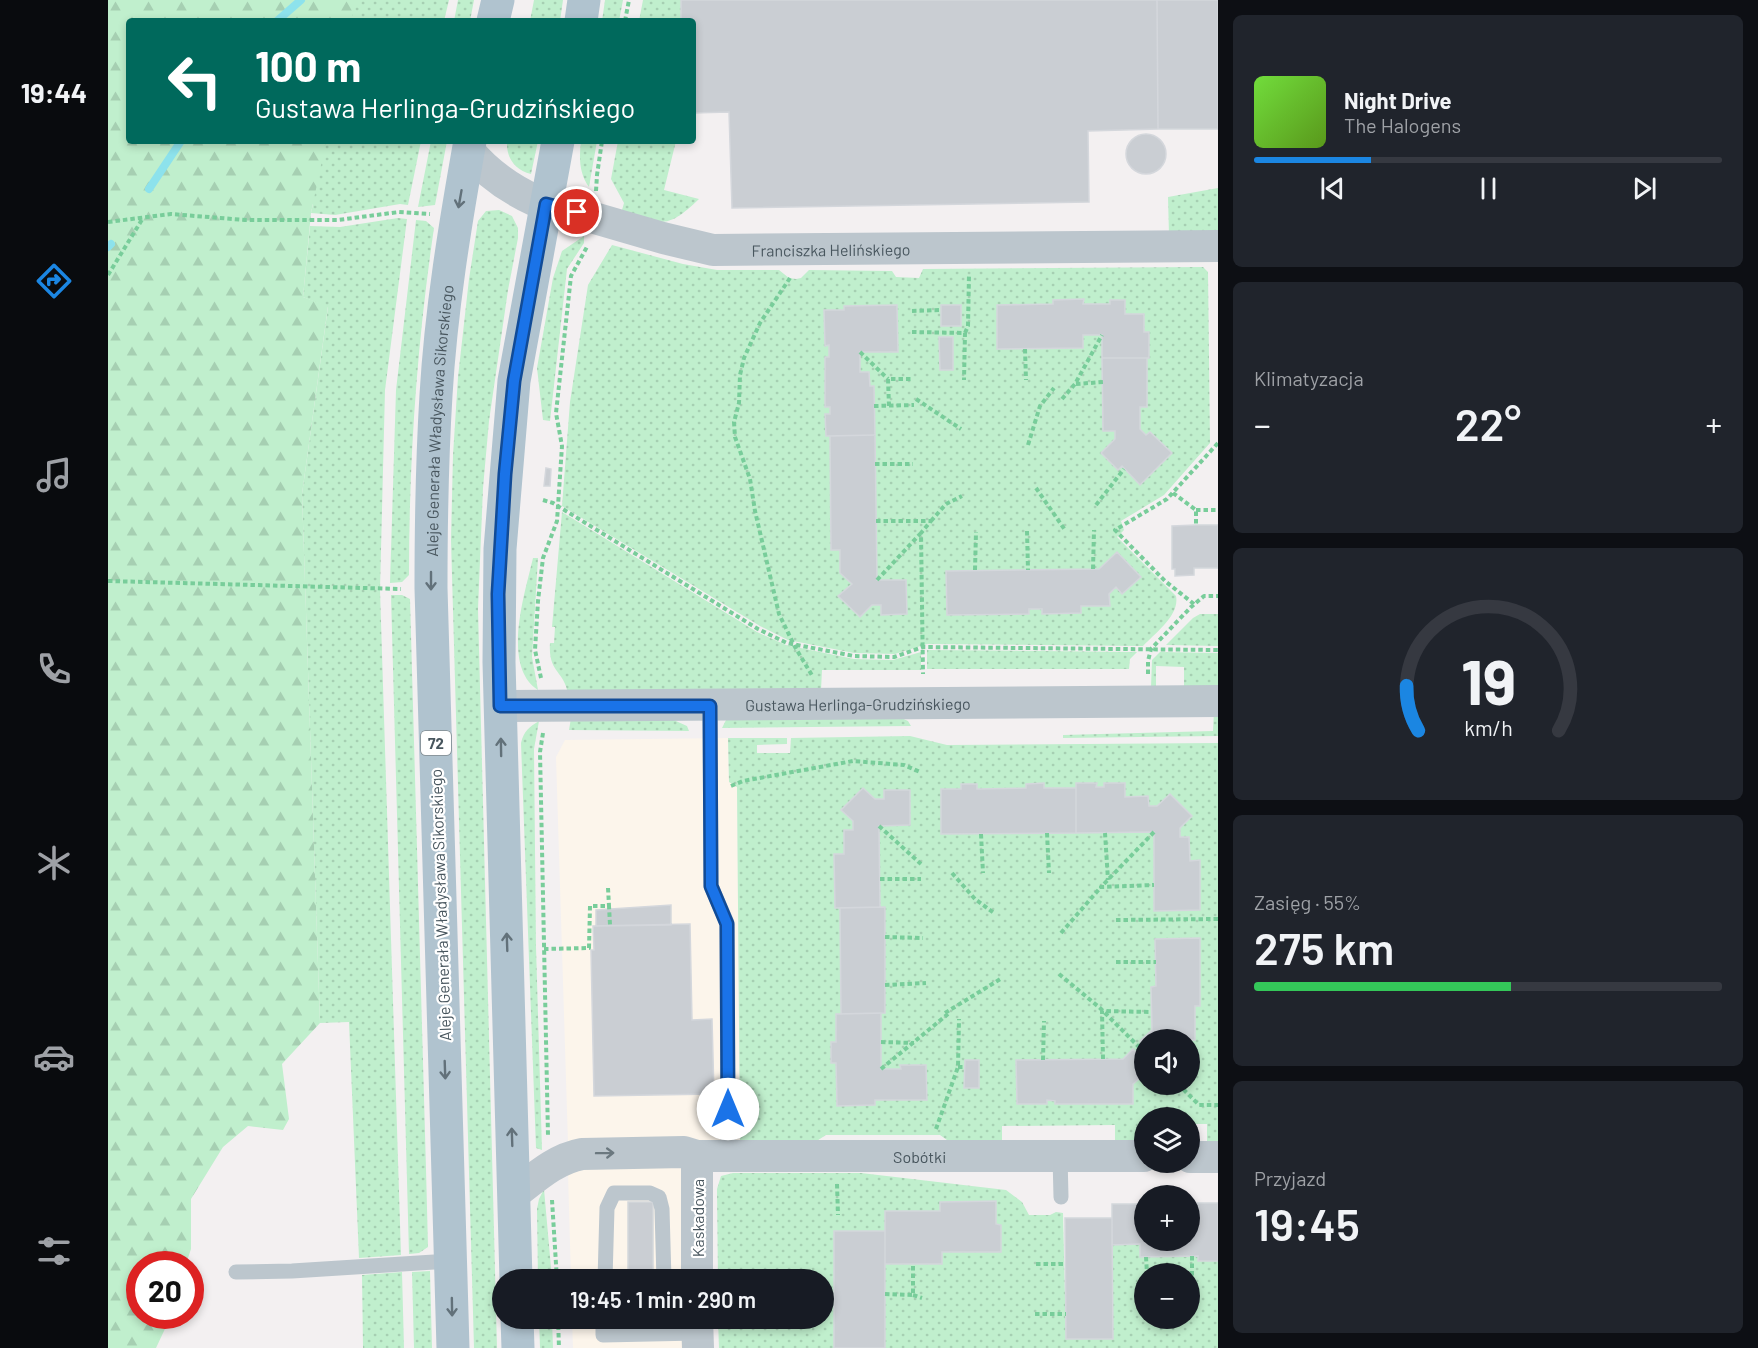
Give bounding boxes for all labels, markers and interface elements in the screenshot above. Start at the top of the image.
text: 100 m [255,40,361,90]
icon: left [156,42,234,120]
text: 19:44 [21,76,87,108]
text: Night Drive [1344,87,1452,113]
text: Gustawa Herlinga-Grudzińskiego [255,91,635,123]
text: The Halogens [1344,113,1461,137]
icon: previous [1316,172,1349,205]
icon: pause [1472,172,1505,205]
icon: next [1628,172,1661,205]
pin [551,186,602,237]
one-way arrow [454,188,465,208]
icon: arrive [560,195,593,228]
street label: Franciszka Helińskiego [751,239,911,259]
icon: directions [33,260,75,302]
street label: Aleje Generała Władysława Sikorskiego [422,283,456,557]
text: Klimatyzacja [1254,366,1364,390]
text: 22° [1455,396,1521,450]
text: − [1254,404,1271,444]
text: + [1705,404,1722,444]
icon: music [33,454,75,496]
one-way arrow [425,570,437,590]
text: 19 [1460,643,1516,717]
icon: phone [33,648,75,690]
street label: Gustawa Herlinga-Grudzińskiego [745,693,971,714]
text: km/h [1464,715,1512,740]
road number: 72 [421,731,451,755]
one-way arrow [495,738,507,758]
street label: Aleje Generała Władysława Sikorskiego [426,769,454,1041]
icon: climate [33,842,75,884]
text: Zasięg · 55% [1254,890,1361,914]
text: 275 km [1254,920,1394,974]
one-way arrow [501,933,512,953]
map controls [1134,1029,1200,1329]
button: sound [1134,1029,1200,1095]
icon: car [33,1036,75,1078]
one-way arrow [439,1059,451,1079]
position arrow [696,1077,760,1141]
button: layers [1134,1107,1200,1173]
one-way arrow [507,1128,518,1148]
street label: Sobótki [893,1147,946,1166]
one-way arrow [594,1148,614,1159]
text: Przyjazd [1254,1166,1326,1190]
street label: Kaskadowa [688,1179,707,1257]
button: + [1134,1185,1200,1251]
text: 19:45 [1254,1196,1360,1250]
icon: filters [33,1230,75,1272]
speed limit sign: 20 [126,1251,204,1329]
button: − [1134,1263,1200,1329]
text: 19:45 · 1 min · 290 m [570,1286,756,1312]
one-way arrow [446,1296,457,1316]

